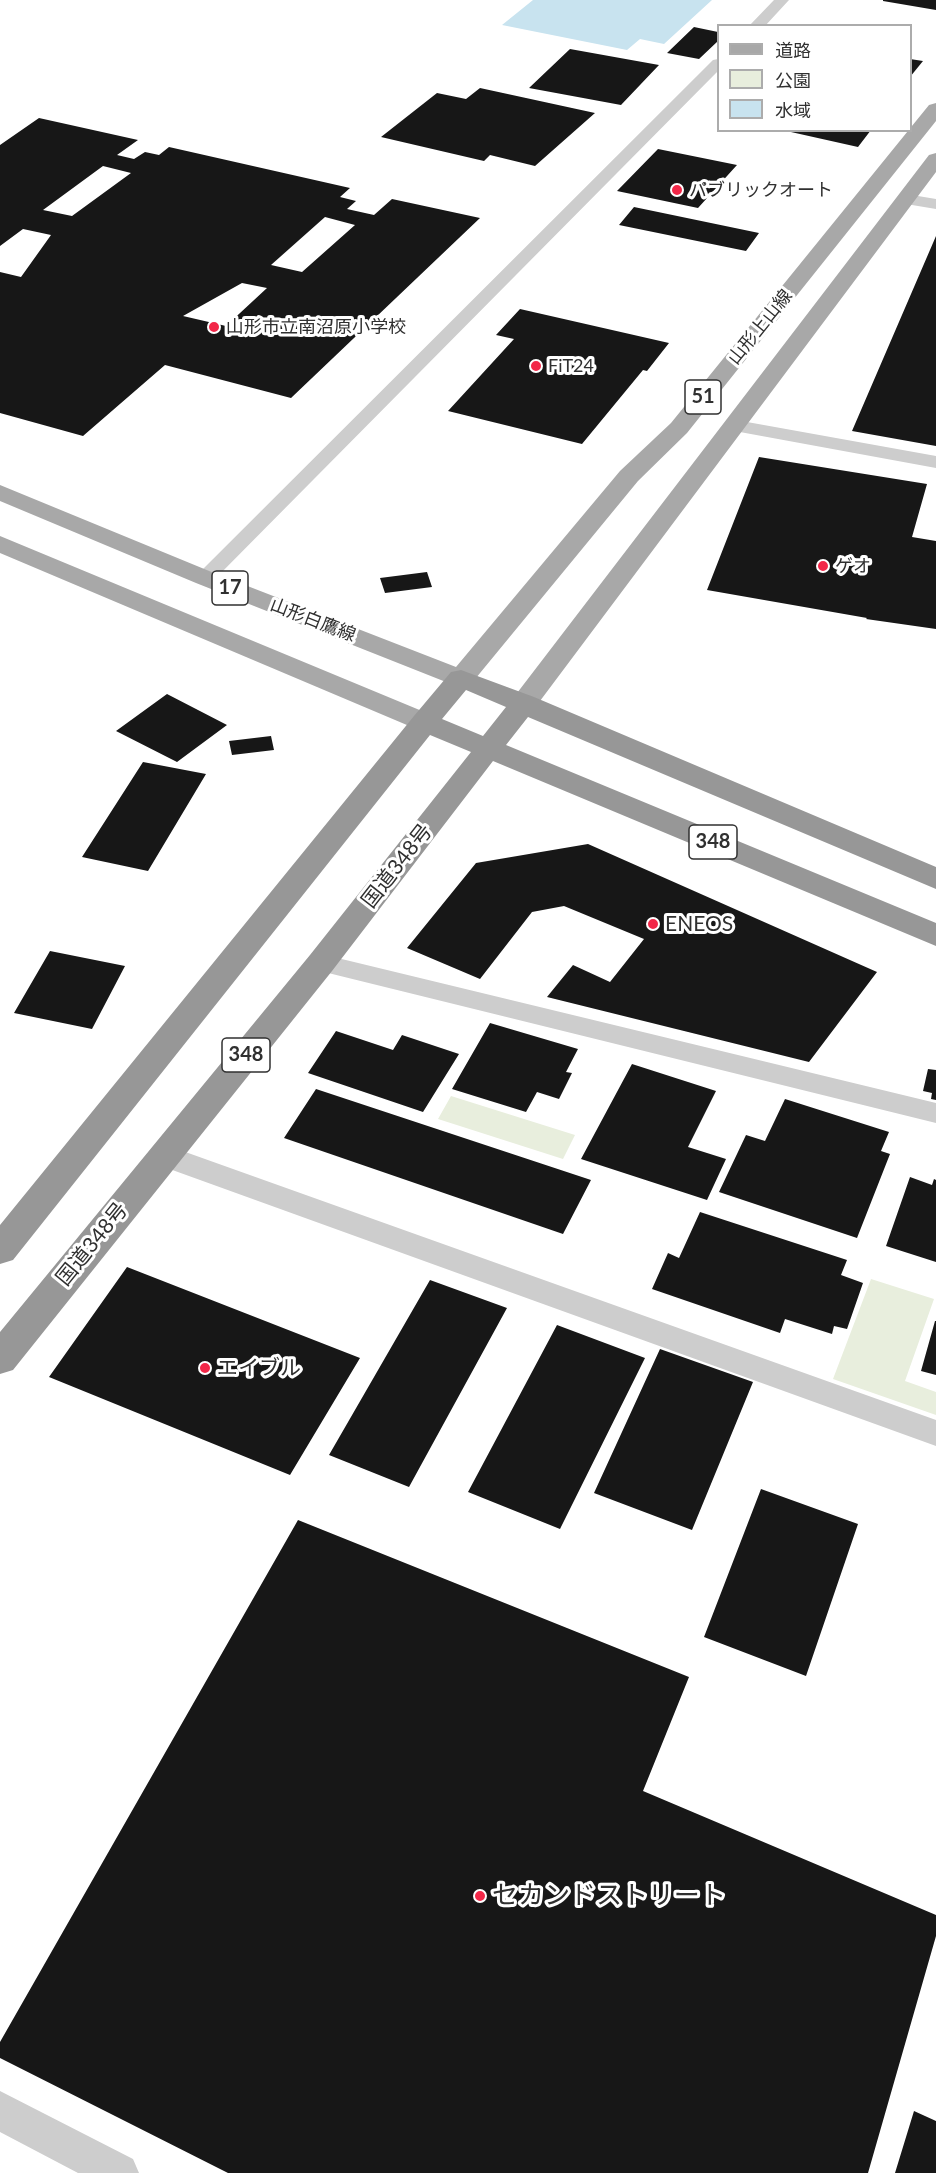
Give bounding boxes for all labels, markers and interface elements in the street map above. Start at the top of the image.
legend [717,24,912,132]
text: 道路 [775,39,811,61]
text: 公園 [775,69,811,91]
text: 水域 [775,99,811,121]
place label: パブリックオート [689,179,833,201]
marker: パブリックオート [670,183,684,197]
street label: 山形上山線 [723,285,797,369]
place label: 山形市立南沼原小学校 [226,316,406,338]
marker: 山形市立南沼原小学校 [207,320,221,334]
place label: FiT24 [548,355,594,377]
marker: FiT24 [529,359,543,373]
road number: 51 [685,380,721,414]
place label: ゲオ [835,555,871,577]
marker: ゲオ [816,559,830,573]
road number: 17 [212,571,248,605]
street label: 山形白鷹線 [267,594,359,646]
street label: 国道348号 [356,819,438,913]
road number: 348 [689,825,737,859]
place label: ENEOS [665,911,733,937]
marker: ENEOS [646,917,660,931]
road number: 348 [222,1038,270,1072]
street label: 国道348号 [51,1197,133,1291]
place label: エイブル [217,1355,301,1381]
marker: エイブル [198,1361,212,1375]
place label: セカンドストリート [492,1880,726,1912]
marker: セカンドストリート [473,1889,487,1903]

